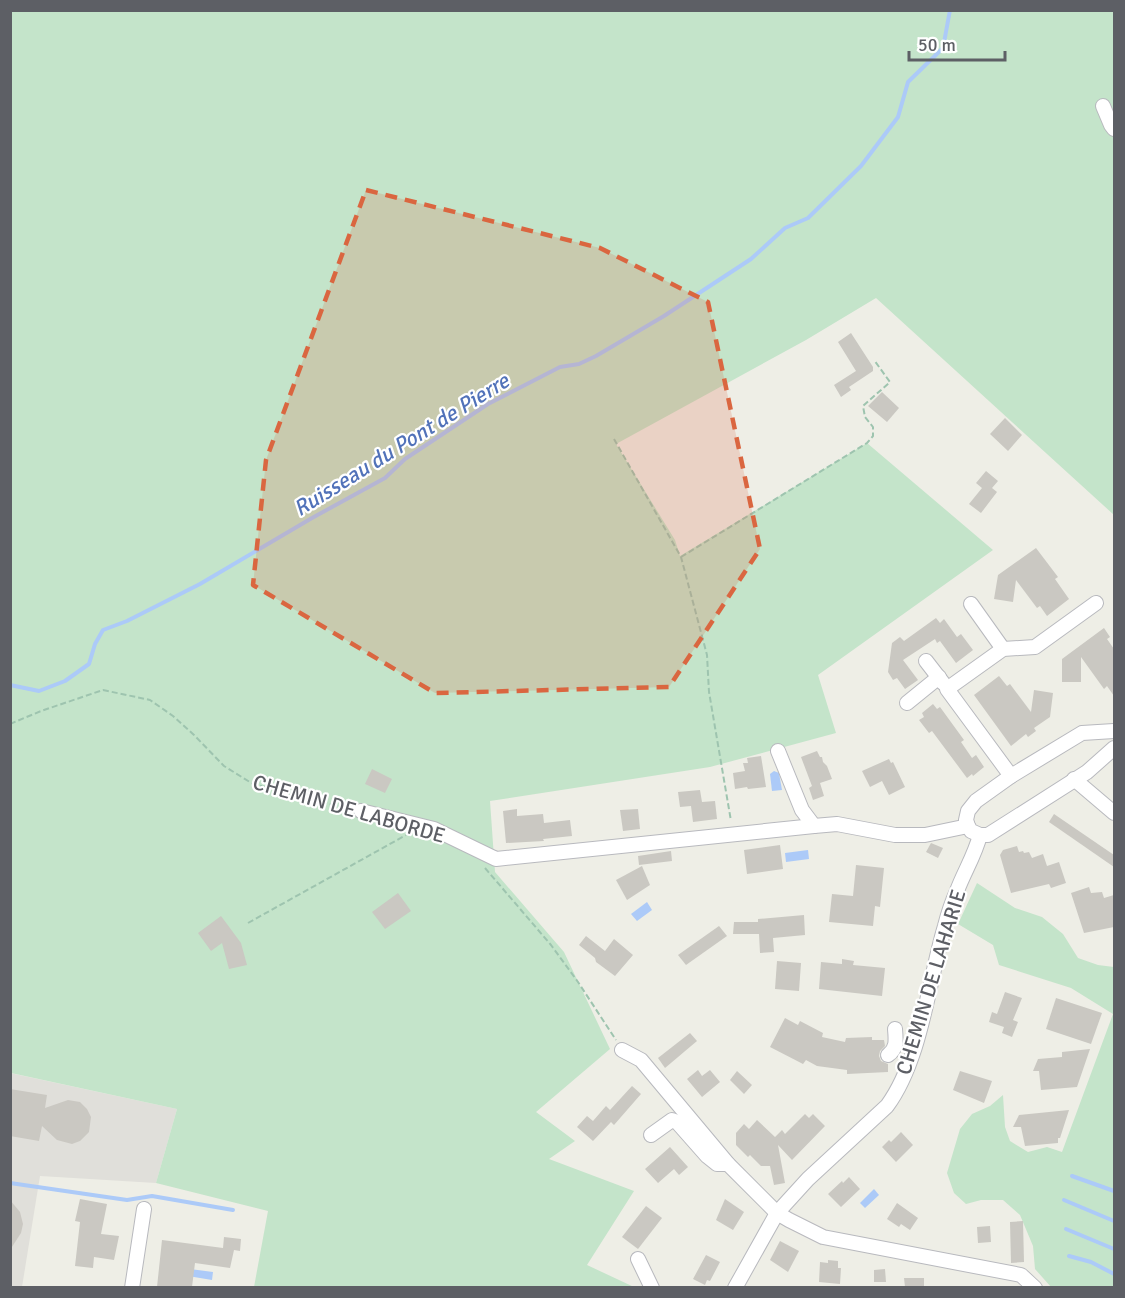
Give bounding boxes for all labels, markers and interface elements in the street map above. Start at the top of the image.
scale bar [909,24,1005,62]
text: 50 m [918,34,956,56]
water label: Ruisseau du Pont de Pierre [288,366,515,522]
street label: CHEMIN DE LABORDE [250,769,448,849]
street label: CHEMIN DE LAHARIE [890,886,972,1078]

